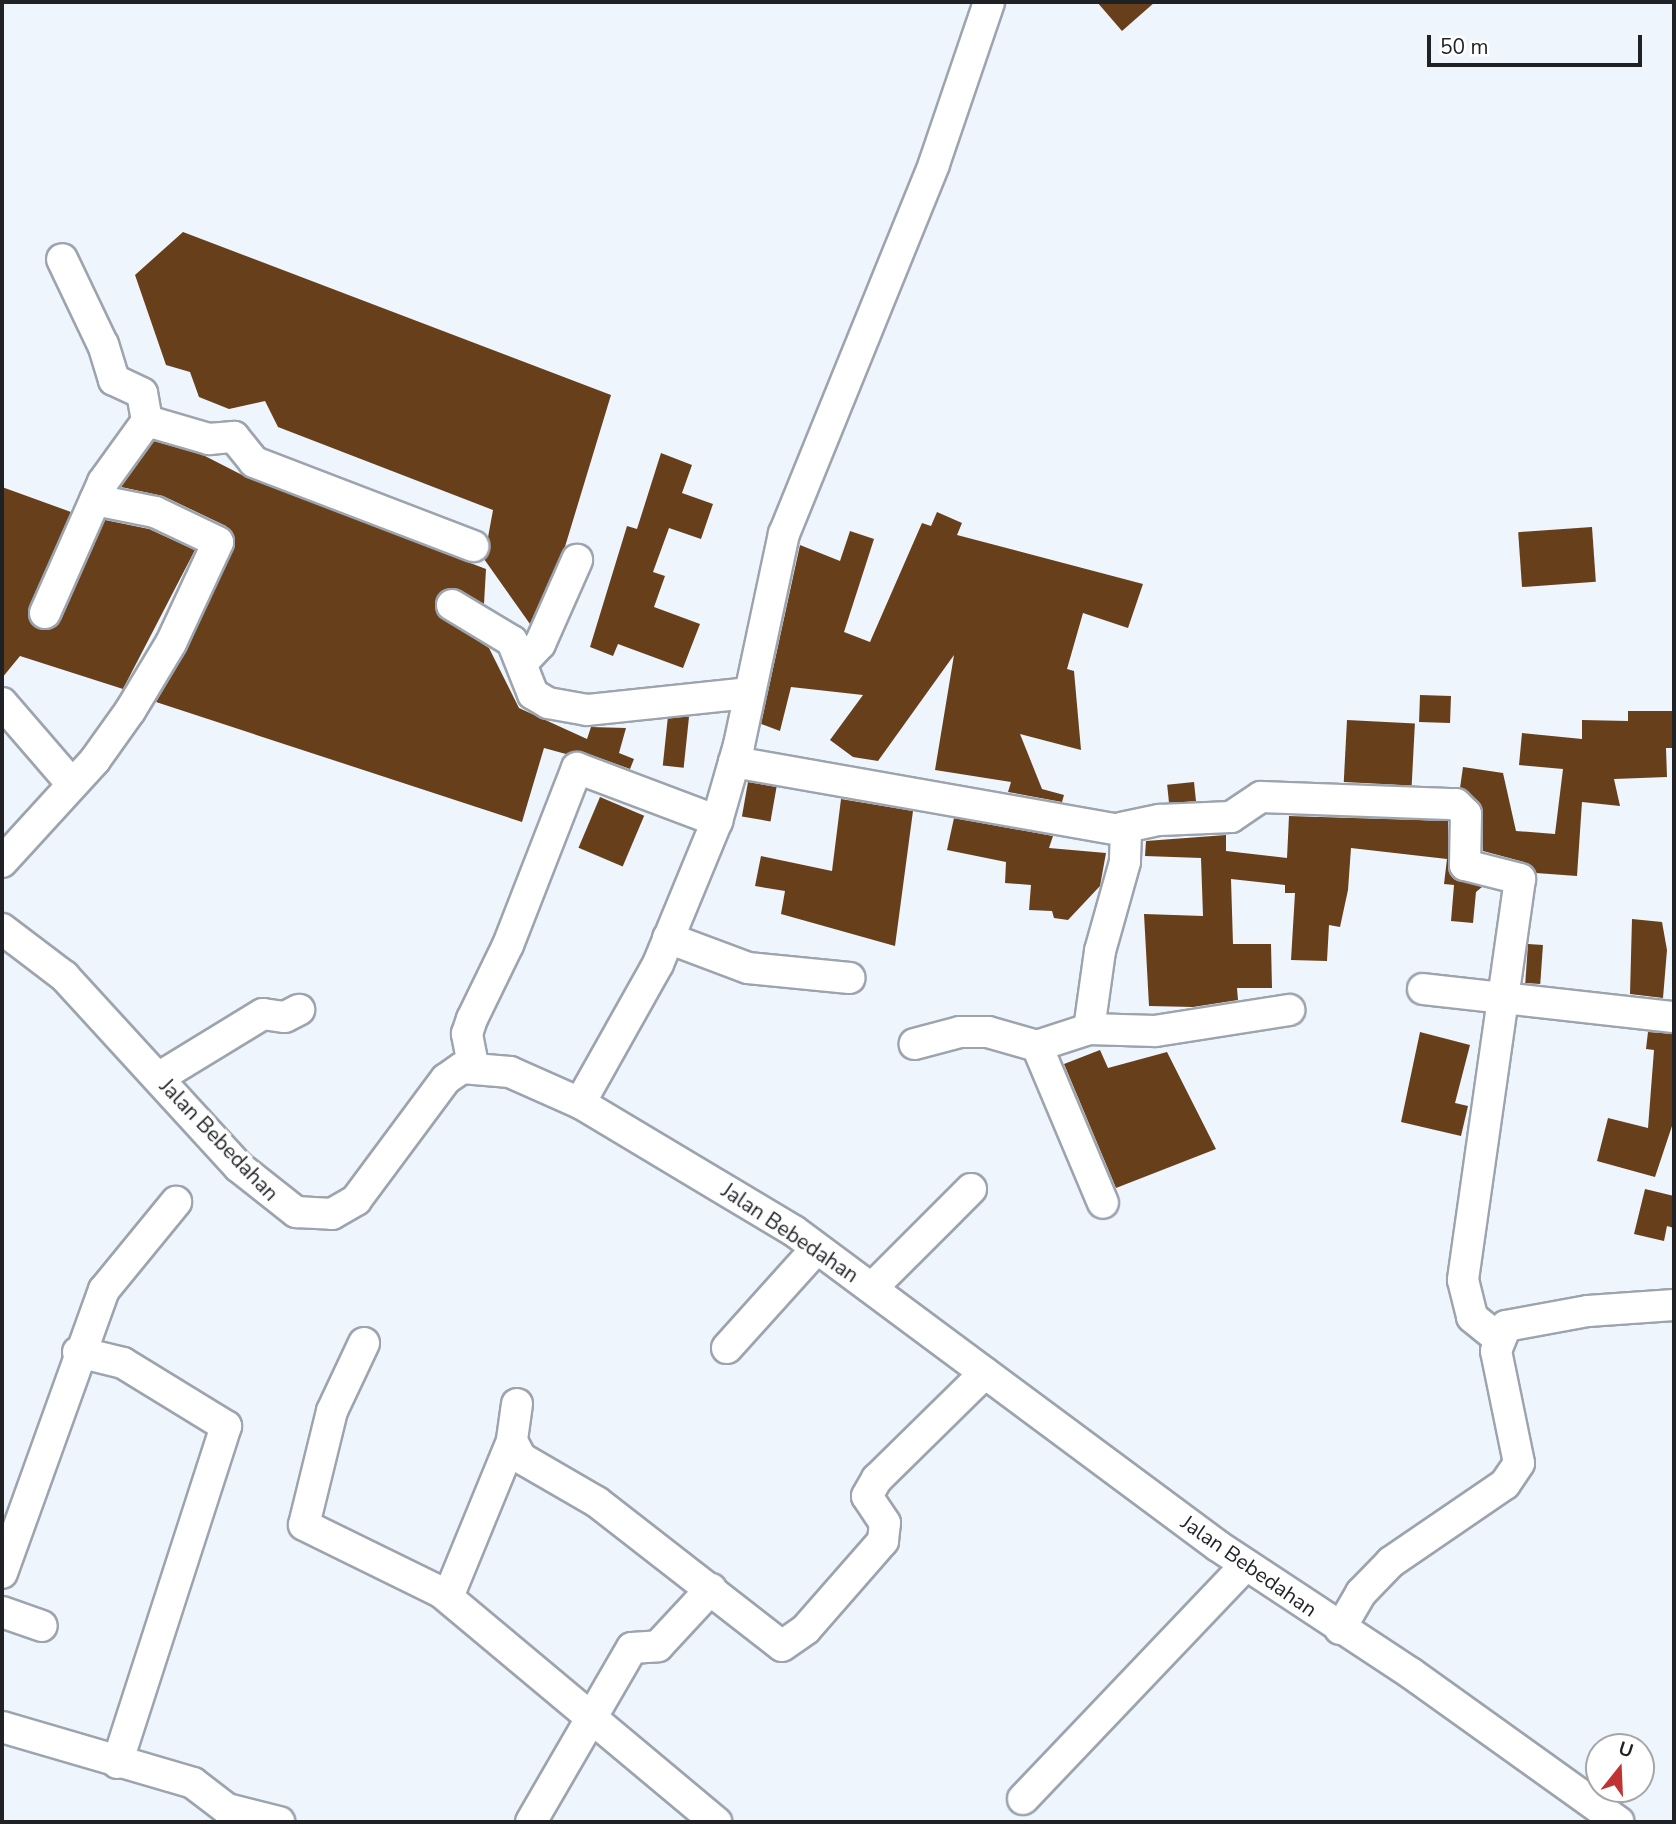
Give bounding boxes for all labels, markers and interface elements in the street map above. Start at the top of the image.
scale bar [1431,21,1646,65]
text: 50 m [1440,33,1489,61]
street label: Jalan Bebedahan [154,1074,284,1206]
street label: Jalan Bebedahan [717,1178,863,1288]
street label: Jalan Bebedahan [1176,1510,1322,1622]
north arrow [1585,1733,1655,1803]
text: U [1615,1735,1637,1764]

